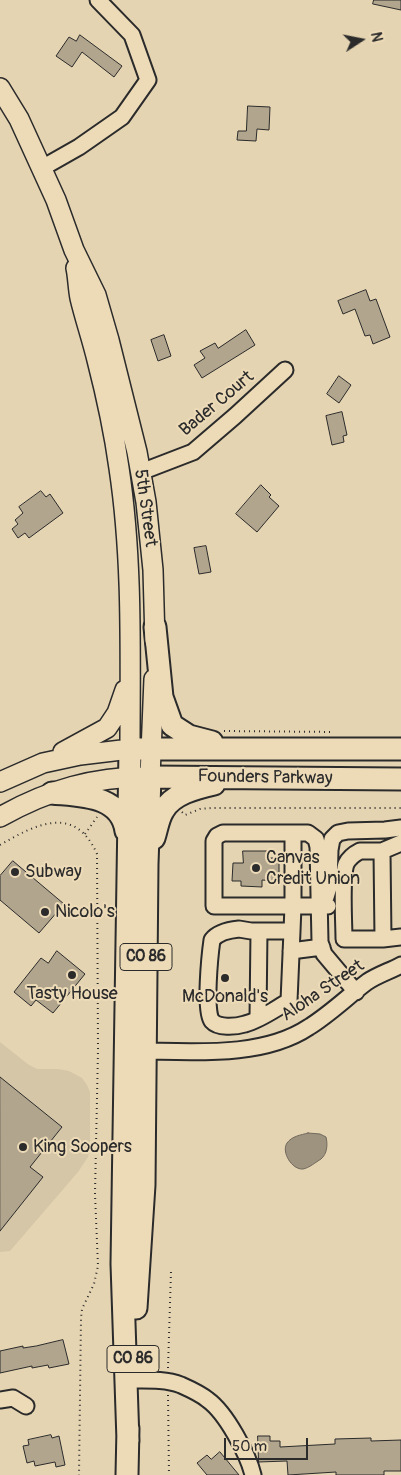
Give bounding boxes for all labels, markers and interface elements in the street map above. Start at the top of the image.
north arrow [336,15,386,65]
text: N [367,31,385,43]
street label: Bader Court [175,367,259,441]
street label: 5th Street [129,468,161,548]
street label: Founders Parkway [197,766,333,790]
place label: Canvas Credit Union [266,847,360,890]
place label: Subway [25,861,82,883]
marker: Canvas Credit Union [250,862,262,874]
marker: Subway [9,866,21,878]
place label: Nicolo's [55,901,115,923]
marker: Nicolo's [39,906,51,918]
road number: CO 86 [120,944,172,970]
street label: Aloha Street [278,955,368,1027]
marker: Tasty House [66,969,78,981]
marker: McDonald's [219,972,231,984]
place label: Tasty House [26,983,118,1005]
place label: McDonald's [182,986,268,1008]
place label: King Soopers [33,1136,132,1158]
marker: King Soopers [17,1141,29,1153]
road number: CO 86 [107,1346,159,1372]
scale bar [226,1428,310,1460]
text: 50 m [232,1437,267,1456]

